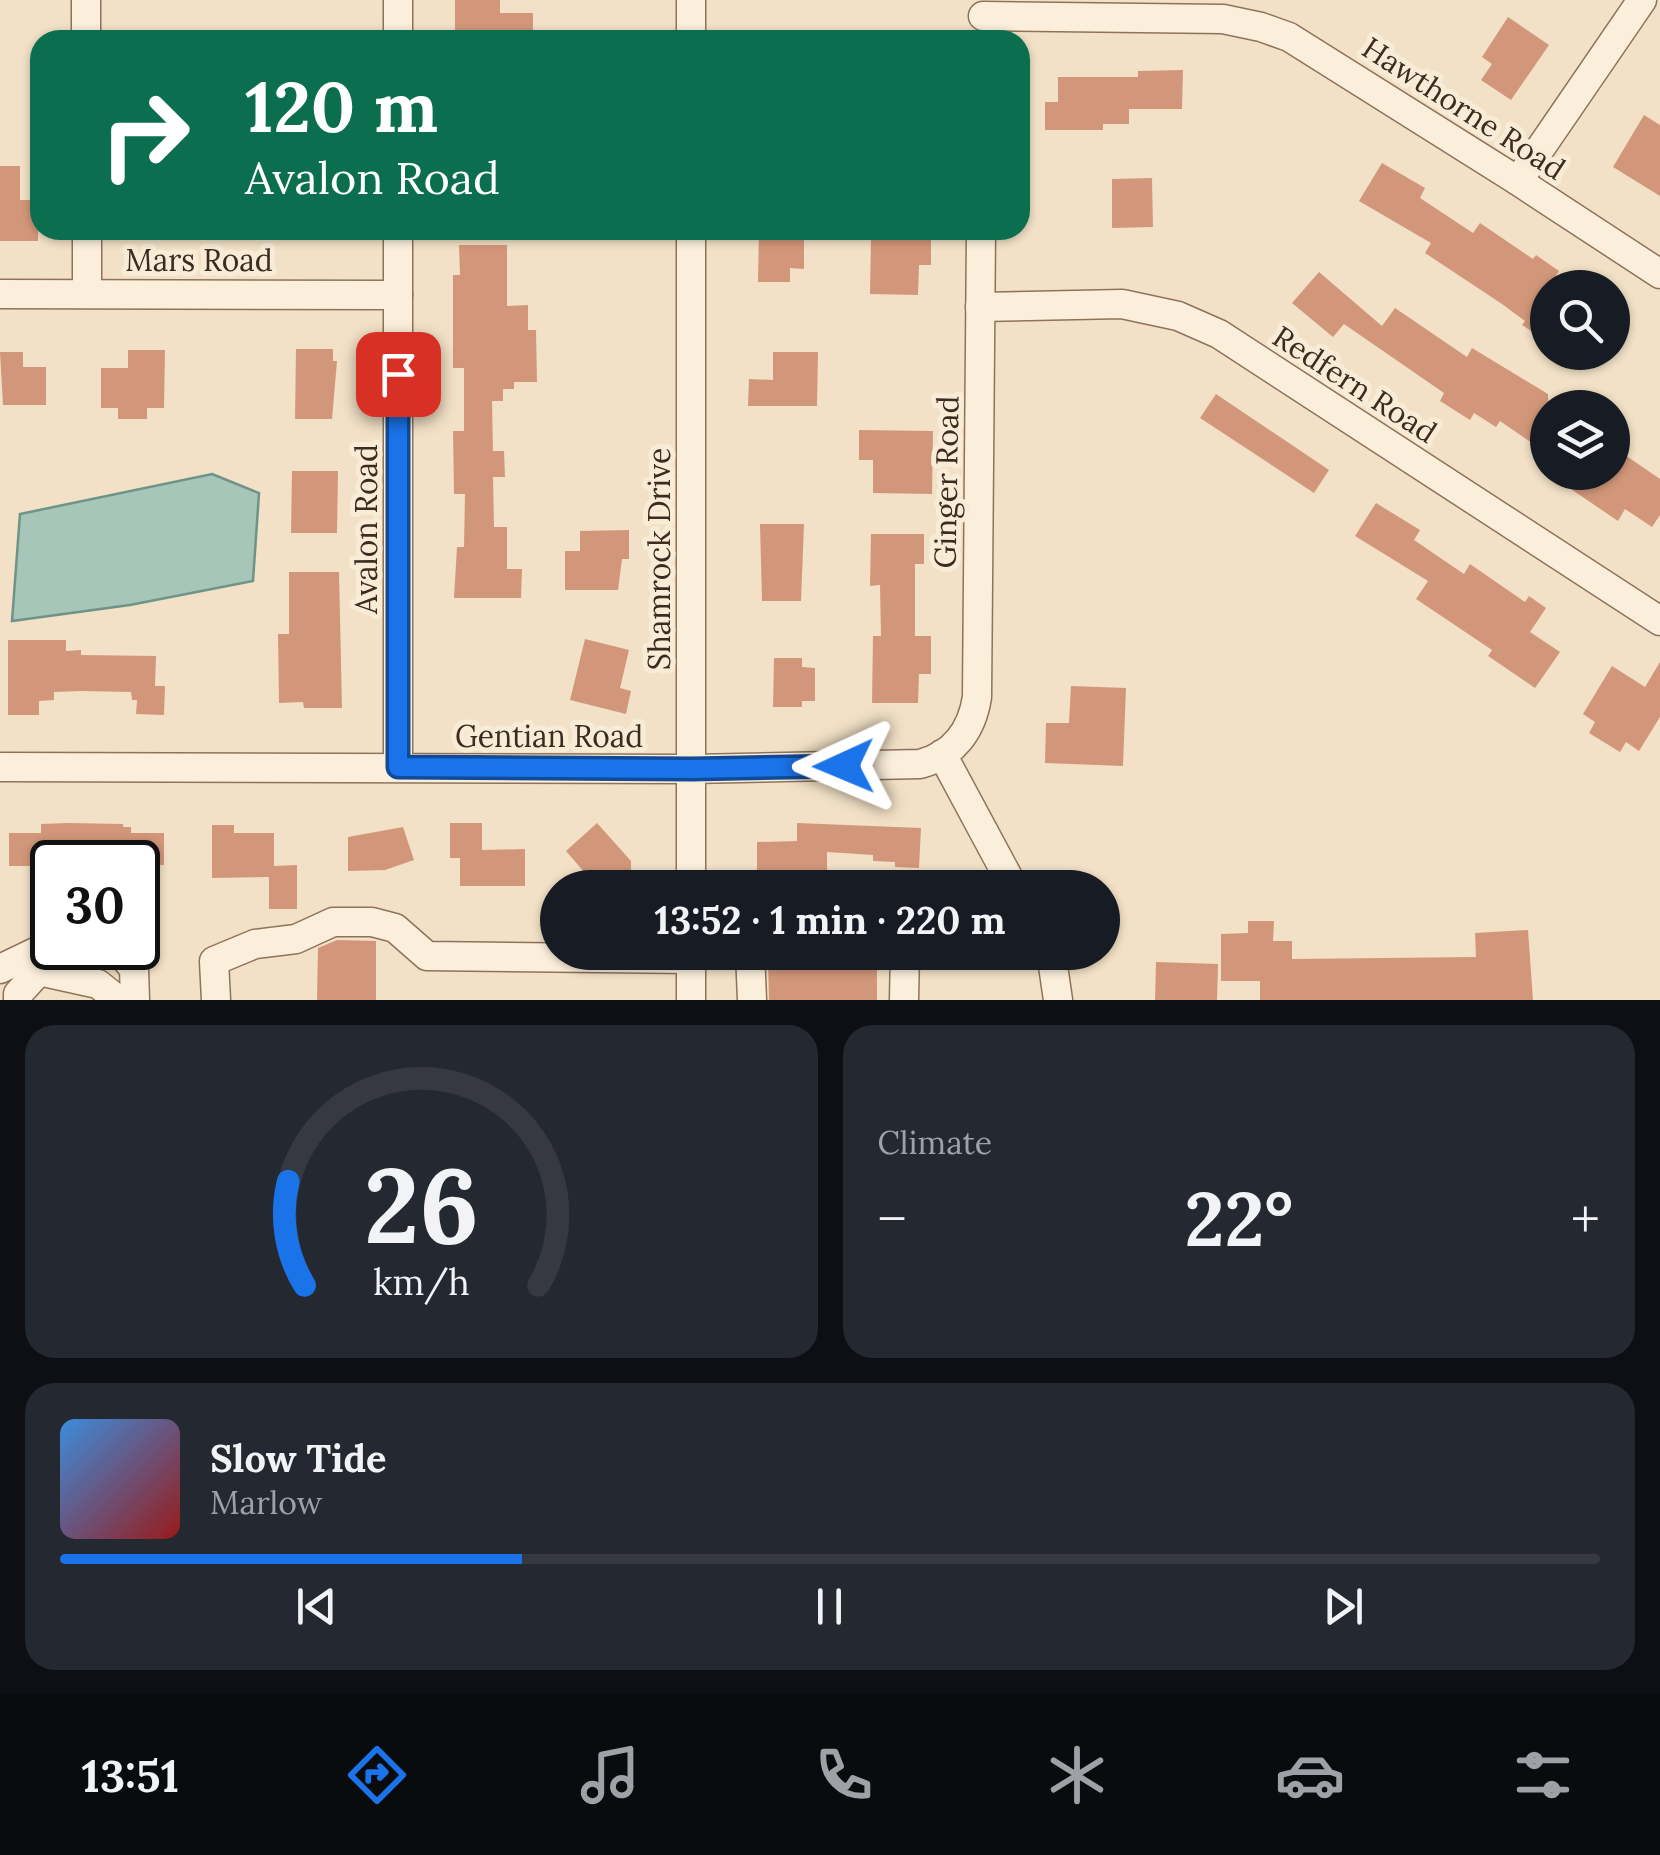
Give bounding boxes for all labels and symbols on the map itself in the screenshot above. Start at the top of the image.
street label: Hawthorne Road [1355,28,1573,188]
street label: Mars Road [125,241,273,279]
street label: Redfern Road [1266,317,1444,451]
pin [356,332,441,417]
street label: Ginger Road [925,395,968,569]
street label: Avalon Road [347,444,385,615]
street label: Shamrock Drive [640,448,678,670]
position arrow [792,714,896,818]
street label: Gentian Road [455,717,643,755]
speed limit sign: 30 [30,840,160,970]

